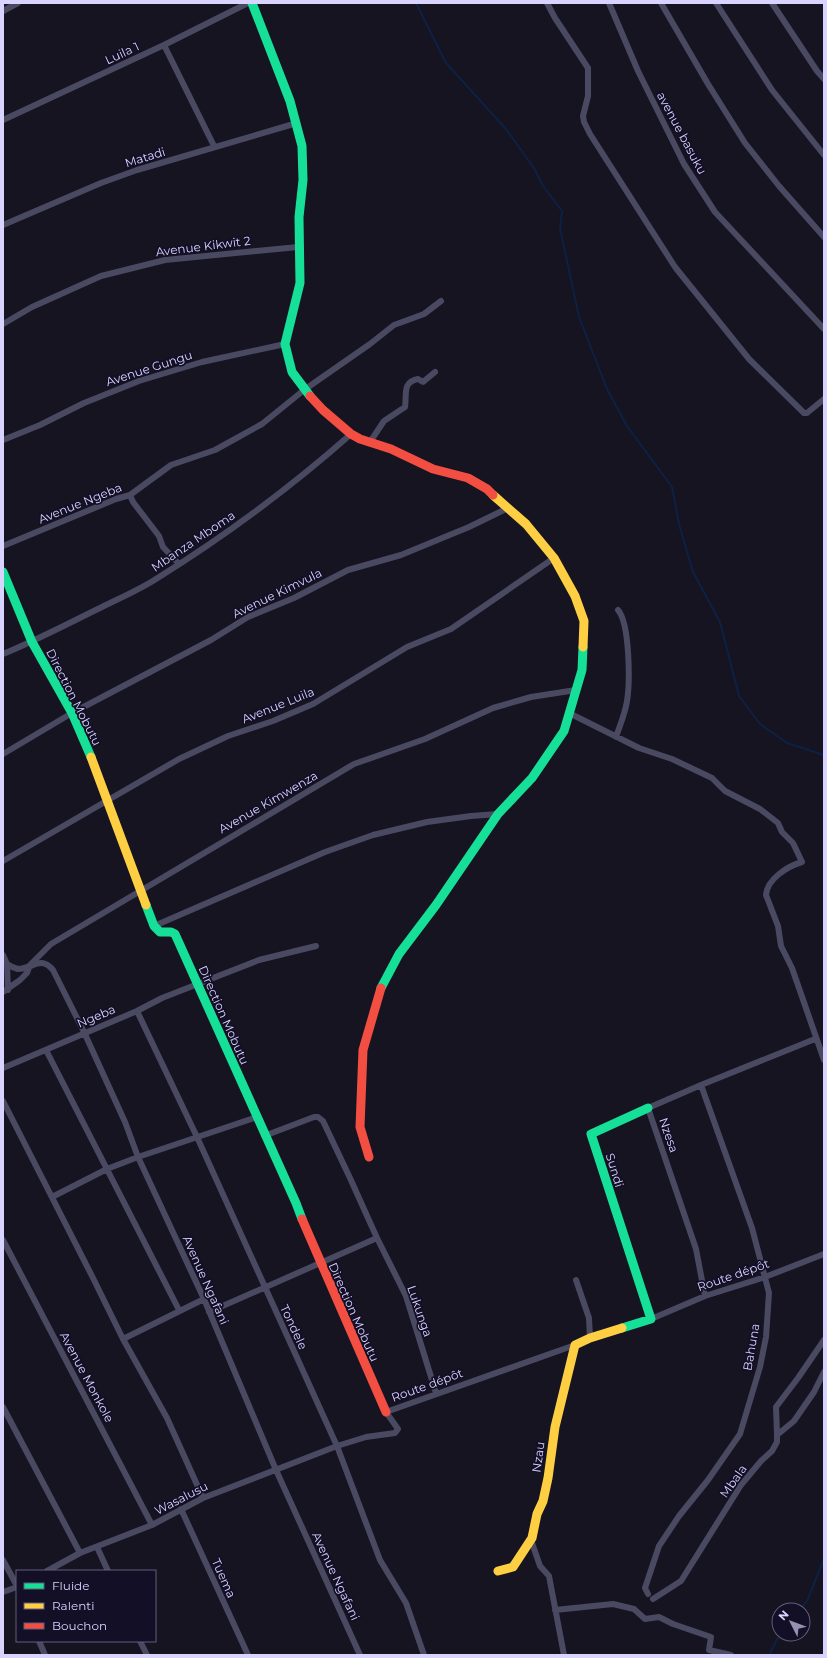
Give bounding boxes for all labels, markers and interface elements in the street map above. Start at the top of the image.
street label: Luila 1 [102,39,142,67]
street label: avenue basuku [654,89,710,177]
street label: Matadi [123,144,167,170]
street label: Avenue Kikwit 2 [155,233,252,259]
street label: Avenue Gungu [104,347,194,389]
street label: Avenue Ngeba [36,479,124,527]
street label: Mbanza Mboma [148,507,238,575]
street label: Avenue Kimvula [230,565,324,621]
street label: Direction Mobutu [43,646,105,748]
street label: Avenue Luila [239,684,317,726]
street label: Avenue Kimwenza [216,768,320,836]
street label: Direction Mobutu [195,963,253,1067]
street label: Ngeba [74,1001,118,1031]
street label: Nzesa [656,1116,682,1154]
street label: Sundi [603,1151,627,1189]
street label: Avenue Ngafani [180,1233,232,1327]
street label: Route dépôt [695,1256,771,1294]
street label: Direction Mobutu [325,1260,383,1364]
street label: Lukunga [404,1283,436,1339]
street label: Tondele [277,1302,311,1352]
street label: Bahuna [739,1322,763,1372]
street label: Avenue Monkole [57,1329,117,1425]
street label: Route dépôt [389,1365,465,1405]
street label: Nzau [528,1441,548,1473]
street label: Mbala [716,1462,750,1500]
street label: Wasalusu [152,1478,210,1518]
street label: Avenue Ngafani [309,1529,363,1623]
street label: Tuema [209,1556,239,1600]
legend [16,1570,156,1642]
text: Fluide [52,1578,90,1593]
text: Ralenti [52,1598,94,1613]
north arrow [771,1602,811,1642]
text: N [775,1607,792,1623]
text: Bouchon [52,1618,107,1633]

